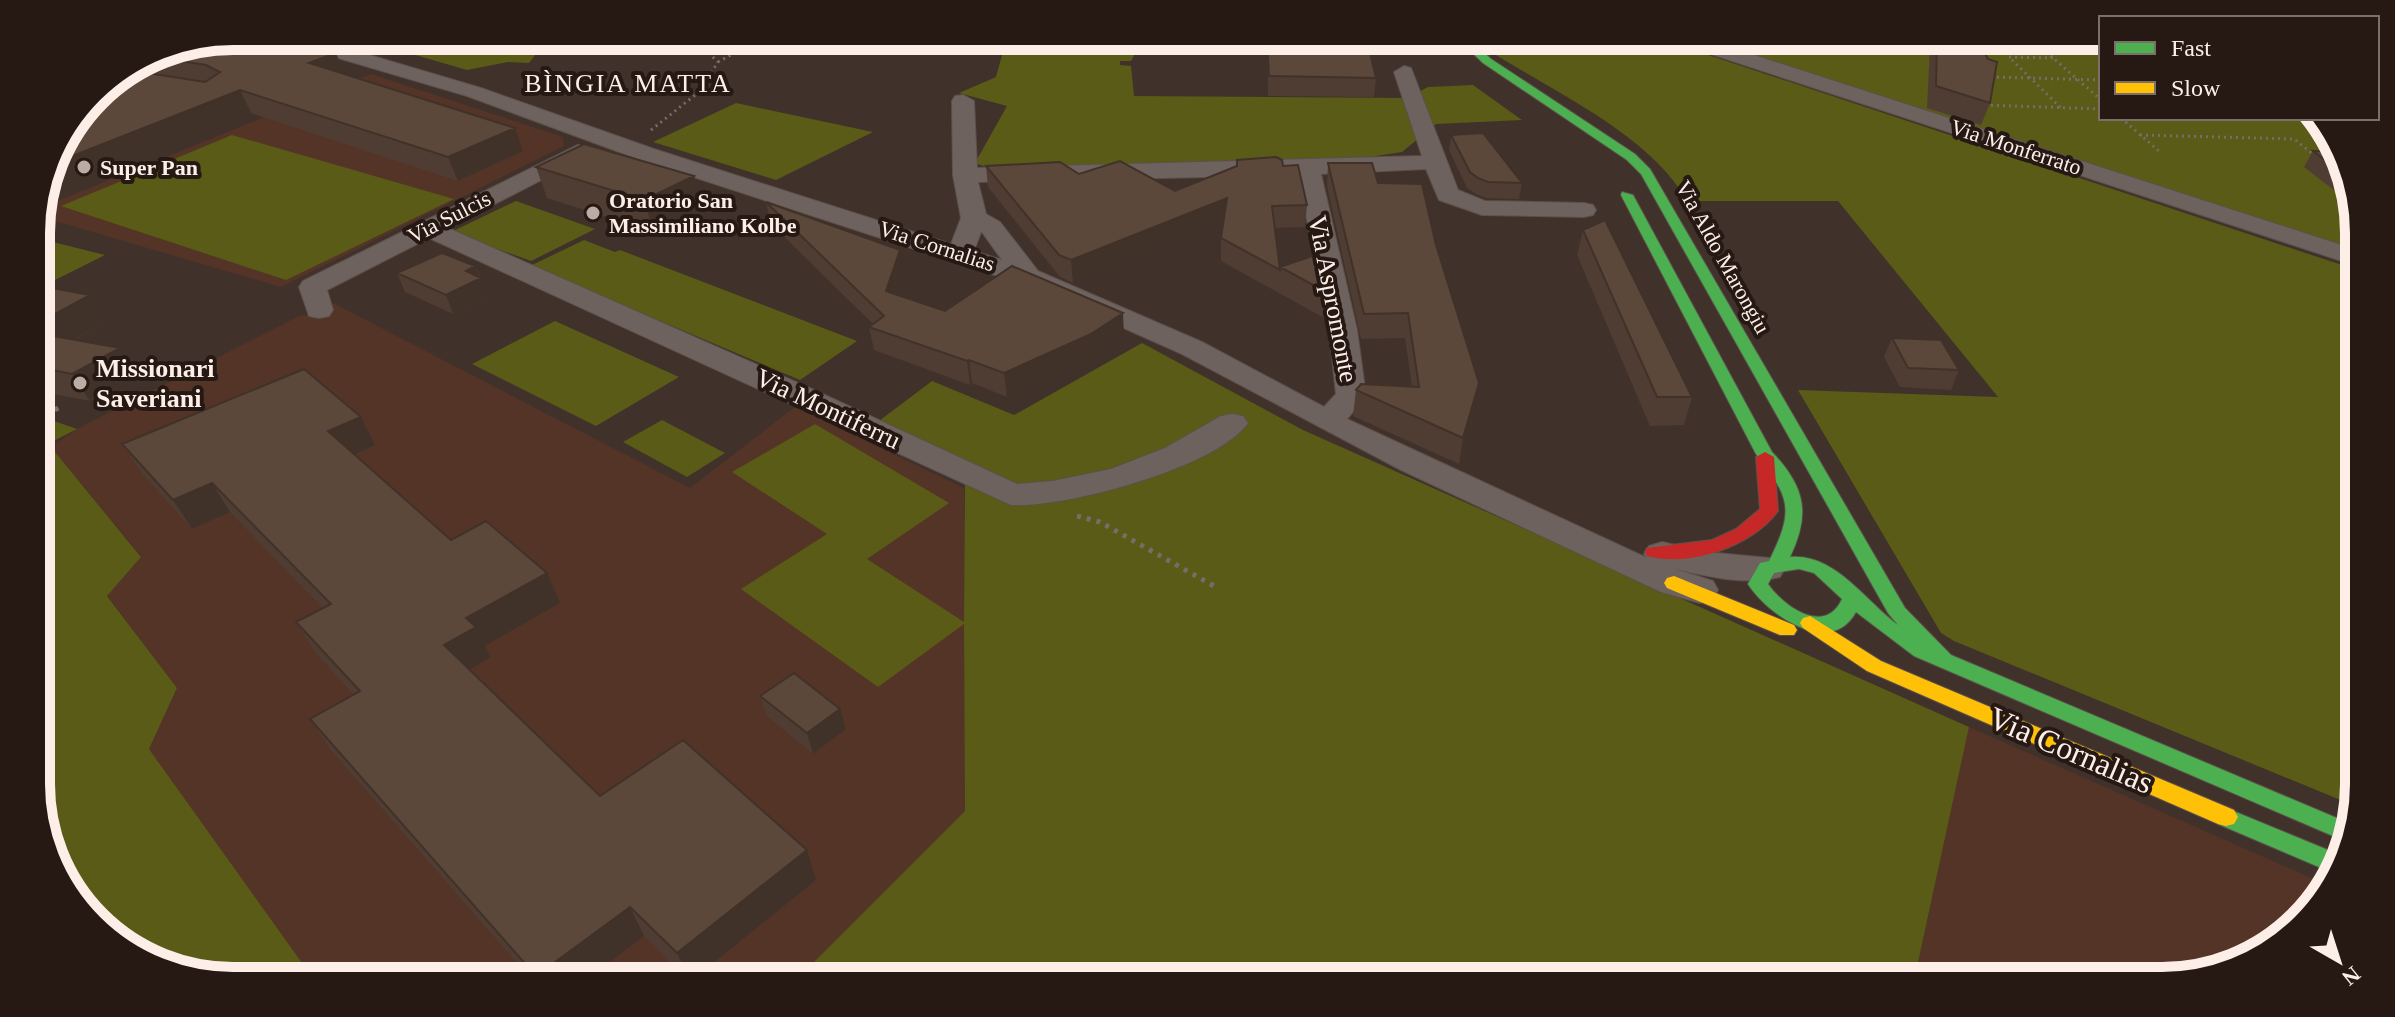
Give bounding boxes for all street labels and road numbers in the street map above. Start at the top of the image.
street label: Via Monferrato [1947,114,2085,180]
street label: Via Aldo Marongiu [1671,176,1775,338]
street label: Via Sulcis [403,185,495,249]
street label: Via Aspromonte [1303,213,1363,385]
street label: Via Cornalias [876,216,998,276]
street label: Via Montiferru [751,363,905,455]
street label: Via Cornalias [1983,699,2159,801]

